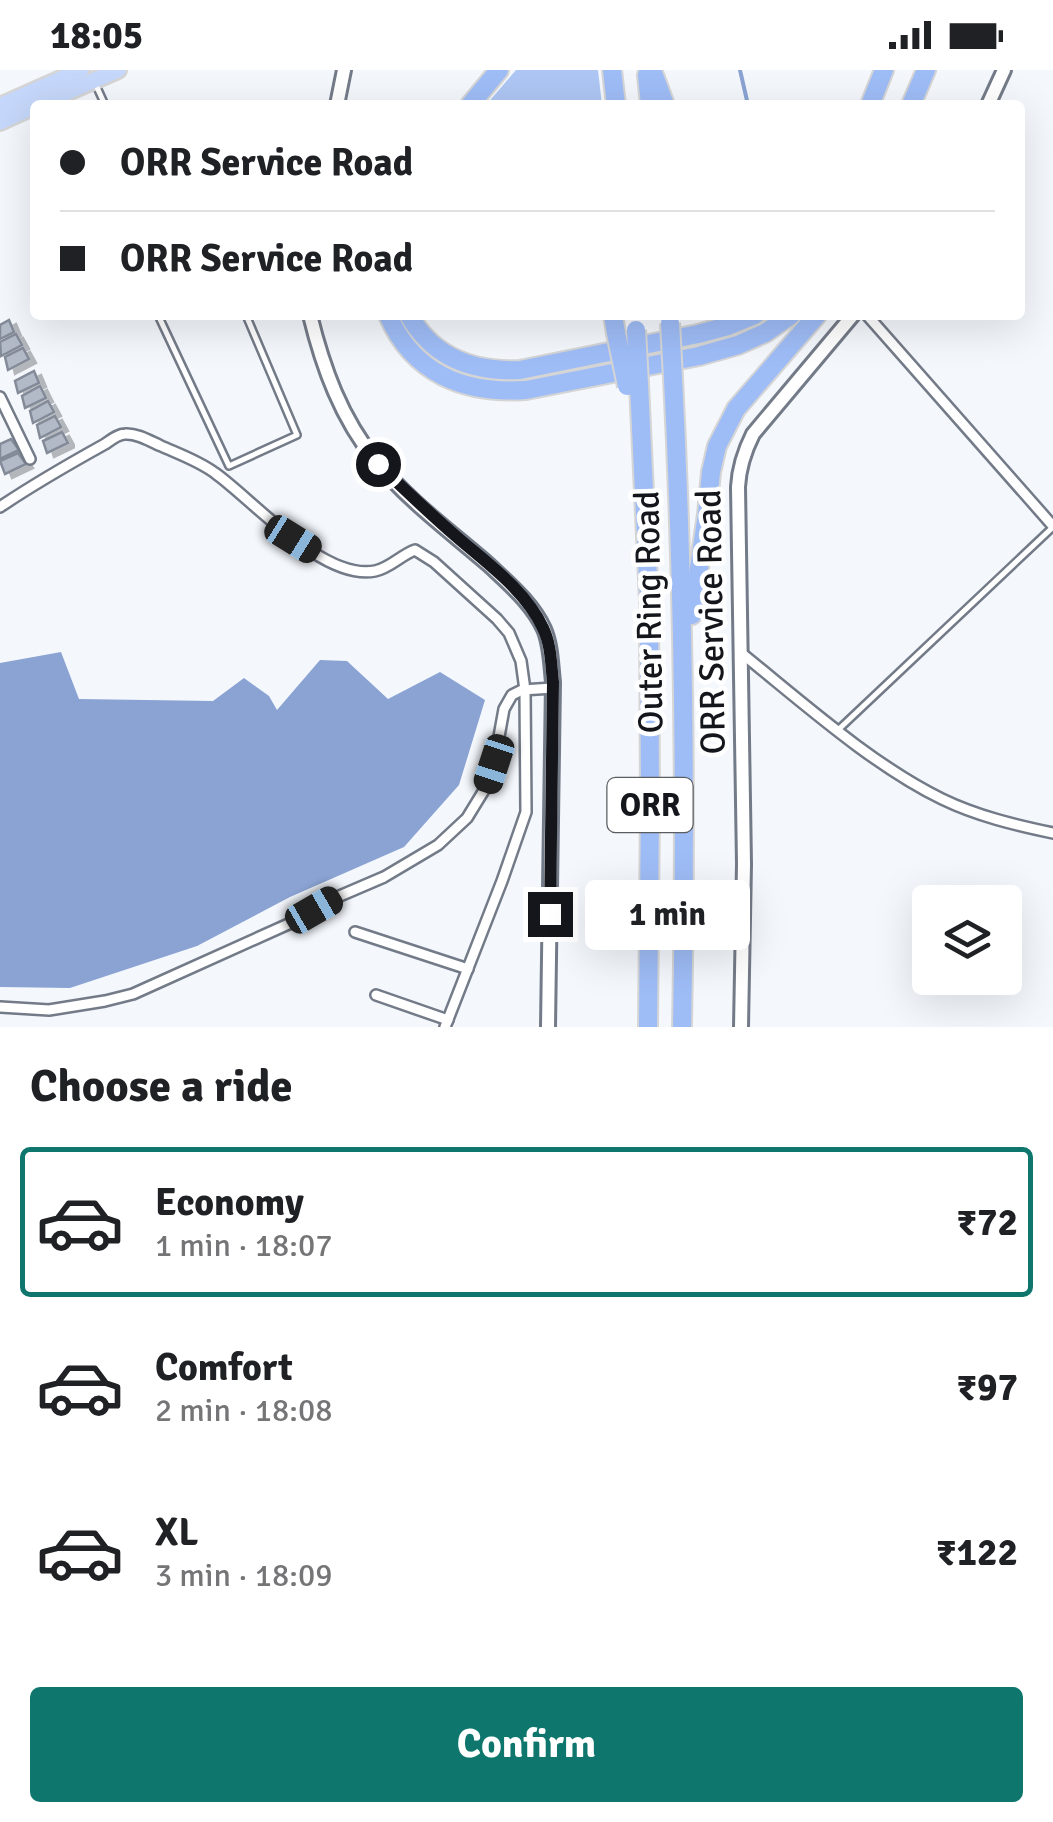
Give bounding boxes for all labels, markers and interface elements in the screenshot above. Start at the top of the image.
text: 18:05 [50,12,143,59]
text: ORR Service Road [120,139,413,186]
text: ORR Service Road [120,235,413,282]
route start [356,442,401,487]
street label: ORR Service Road [687,489,735,755]
street label: Outer Ring Road [625,490,673,734]
car [260,510,326,568]
car [470,731,518,797]
road number: ORR [608,778,692,832]
callout: 1 min [585,879,750,949]
car [281,882,347,938]
map controls [912,885,1022,995]
button: layers [912,885,1022,995]
route end [528,892,573,937]
text: 1 min [629,895,706,934]
text: Choose a ride [30,1059,293,1114]
icon: car [35,1177,125,1267]
text: Economy [155,1179,304,1226]
text: ₹72 [956,1199,1018,1246]
text: 1 min · 18:07 [155,1226,333,1265]
icon: car [35,1342,125,1432]
text: Comfort [155,1344,293,1391]
text: ₹97 [956,1364,1018,1411]
text: 2 min · 18:08 [155,1391,333,1430]
icon: car [35,1507,125,1597]
text: XL [155,1509,198,1556]
text: ₹122 [936,1529,1018,1576]
text: 3 min · 18:09 [155,1556,333,1595]
button: Confirm [30,1687,1023,1802]

